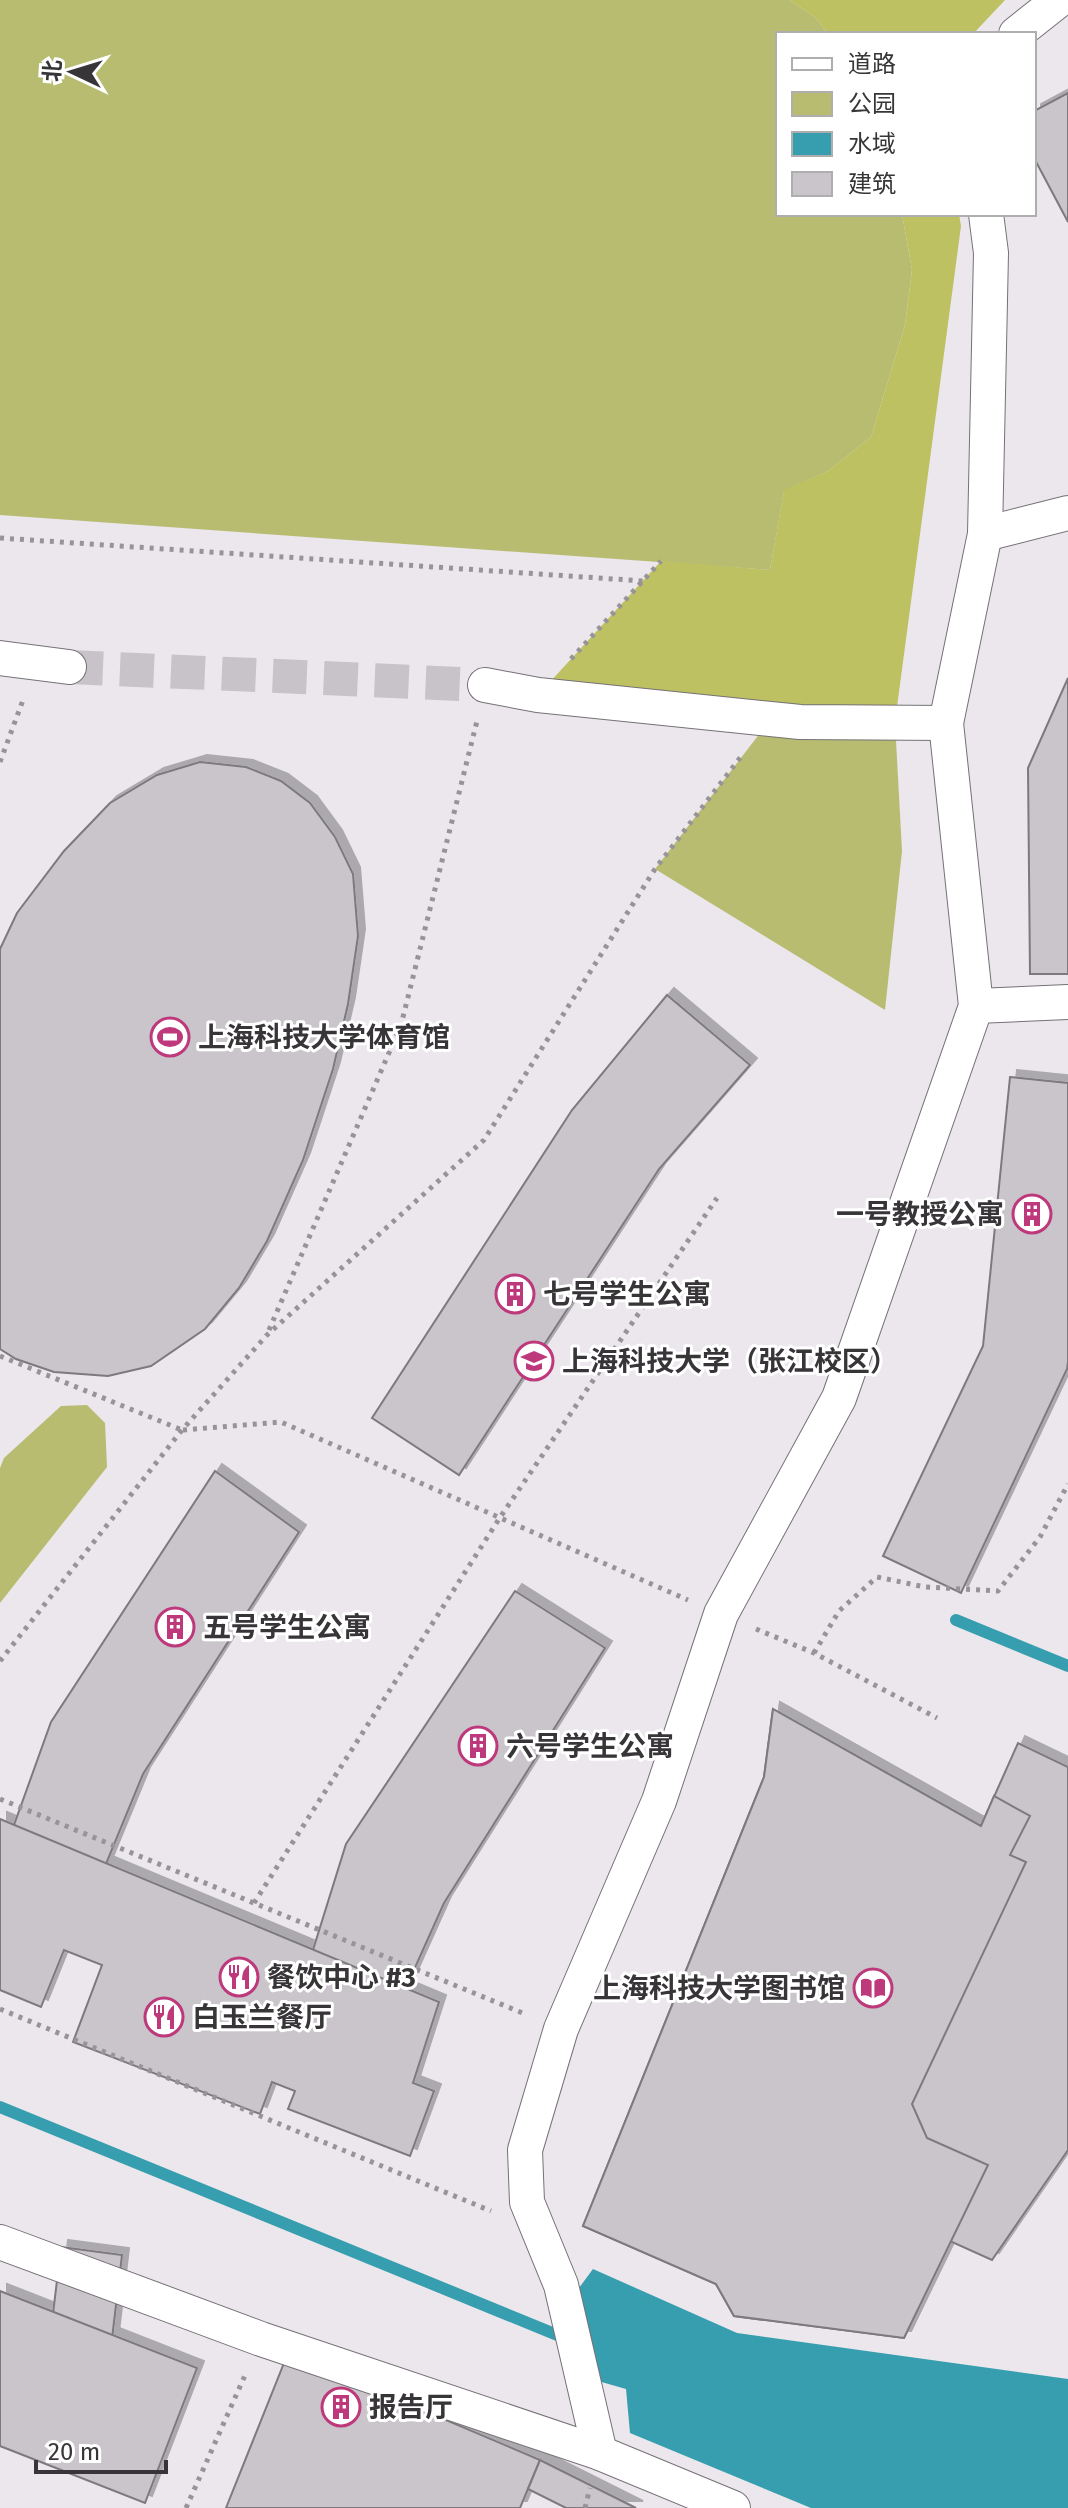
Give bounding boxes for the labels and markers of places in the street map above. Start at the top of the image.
sports icon: 上海科技大学体育馆 [149,1016,191,1058]
place label: 上海科技大学体育馆 [198,1021,450,1054]
building icon: 一号教授公寓 [1011,1193,1053,1235]
place label: 一号教授公寓 [836,1198,1004,1231]
building icon: 七号学生公寓 [494,1273,536,1315]
place label: 七号学生公寓 [543,1278,711,1311]
school or university icon: 上海科技大学（张江校区） [513,1340,555,1382]
place label: 上海科技大学（张江校区） [562,1345,898,1378]
building icon: 五号学生公寓 [154,1606,196,1648]
place label: 五号学生公寓 [203,1611,371,1644]
building icon: 六号学生公寓 [457,1725,499,1767]
place label: 六号学生公寓 [506,1730,674,1763]
restaurant icon: 餐饮中心 #3 [218,1956,260,1998]
place label: 餐饮中心 #3 [267,1961,416,1994]
library icon: 上海科技大学图书馆 [852,1967,894,2009]
place label: 上海科技大学图书馆 [593,1972,845,2005]
restaurant icon: 白玉兰餐厅 [143,1996,185,2038]
place label: 白玉兰餐厅 [192,2001,332,2034]
building icon: 报告厅 [320,2386,362,2428]
place label: 报告厅 [369,2391,453,2424]

